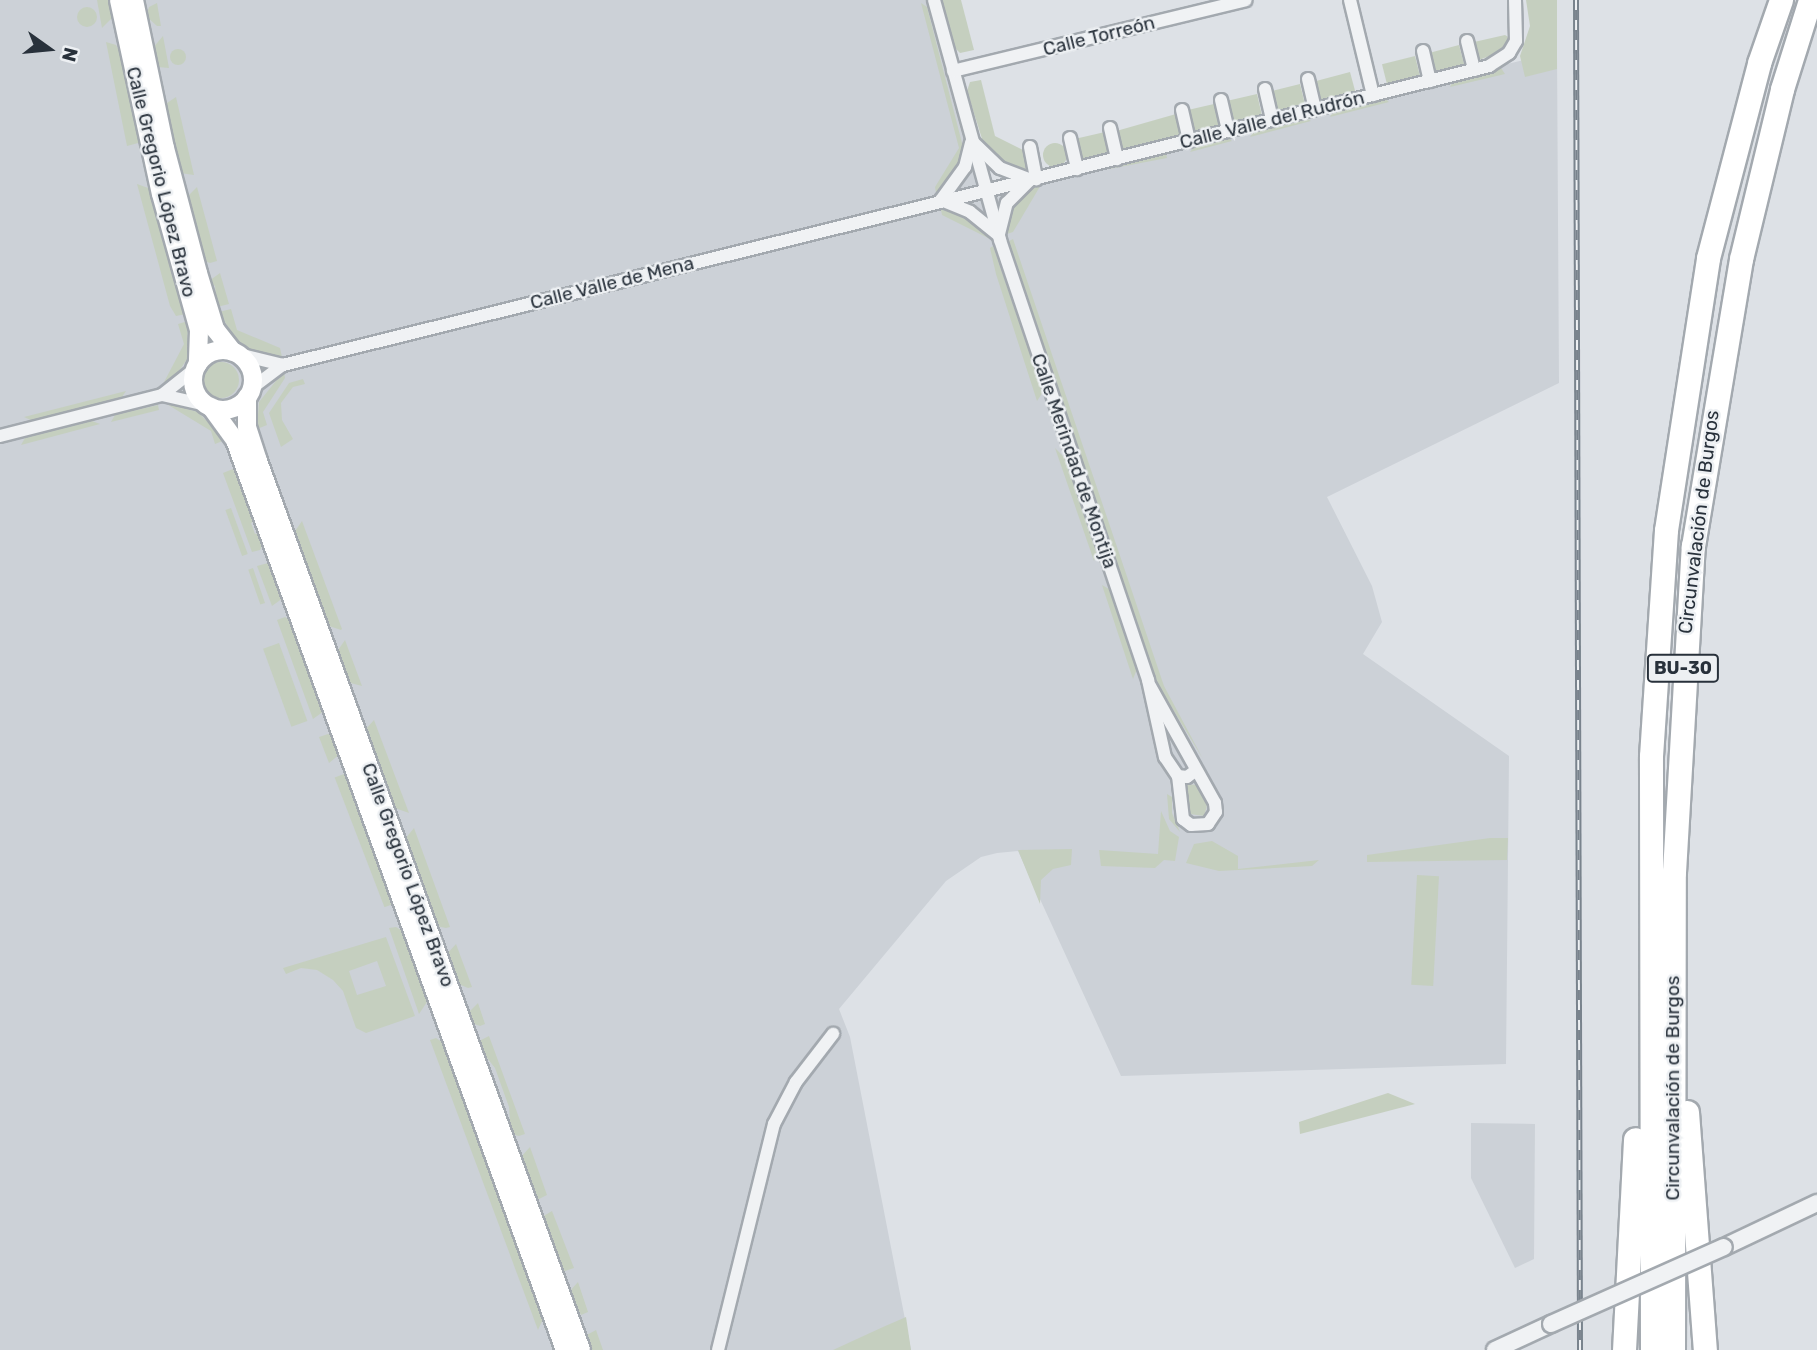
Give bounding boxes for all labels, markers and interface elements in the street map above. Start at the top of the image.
street label: Calle Torreón [1040,11,1158,61]
north arrow [14,14,84,84]
text: N [57,45,83,64]
street label: Calle Gregorio López Bravo [121,64,201,300]
street label: Calle Valle del Rudrón [1177,86,1367,154]
street label: Calle Valle de Mena [528,252,696,314]
street label: Calle Merindad de Montija [1026,351,1122,571]
street label: Circunvalación de Burgos [1674,409,1724,635]
road number: BU-30 [1646,654,1720,682]
street label: Calle Gregorio López Bravo [357,760,459,990]
street label: Circunvalación de Burgos [1662,975,1684,1201]

